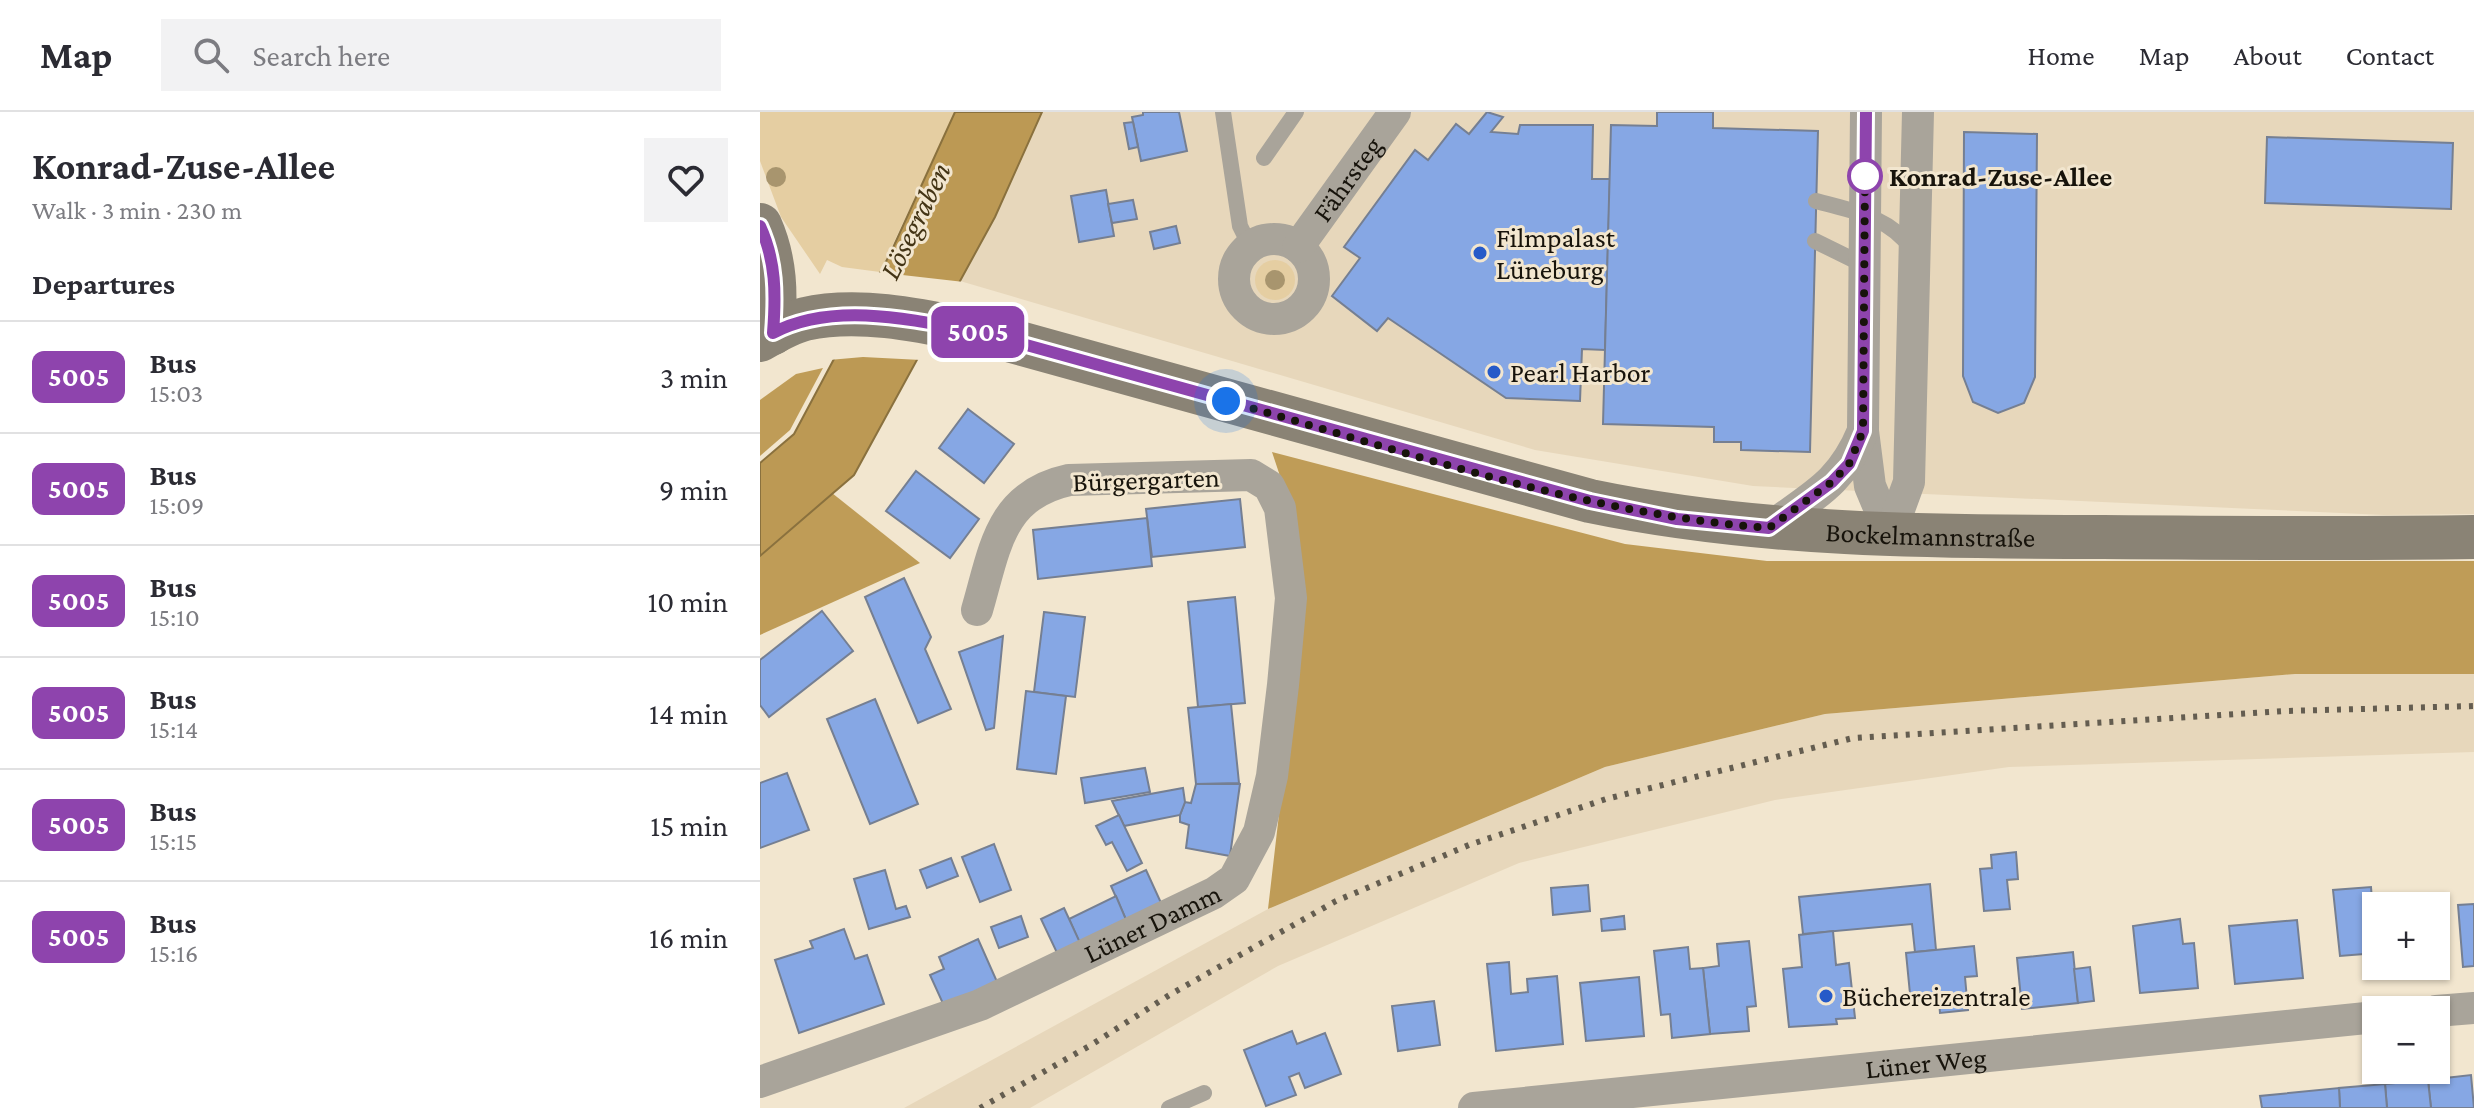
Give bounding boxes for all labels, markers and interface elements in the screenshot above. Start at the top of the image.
search box [161,19,721,91]
icon: search [189,33,233,77]
text: Map [40,34,113,76]
text: Search here [253,39,390,72]
text: Home [2028,40,2095,71]
text: Map [2139,40,2190,71]
text: About [2234,40,2302,71]
text: Contact [2346,40,2434,71]
street label: Fährsteg [1307,130,1389,227]
button: heart [644,138,728,222]
text: Konrad-Zuse-Allee [32,145,335,187]
water label: Lösegraben [872,157,958,285]
marker: Konrad-Zuse-Allee [1848,159,1882,193]
place label: Konrad-Zuse-Allee [1889,161,2112,192]
text: Walk · 3 min · 230 m [32,196,242,225]
place label: Filmpalast Lüneburg [1496,222,1616,285]
marker: Filmpalast Lüneburg [1471,244,1489,262]
text: Departures [32,267,175,300]
line badge: 5005 [922,306,1034,358]
text: 5005 [947,316,1009,347]
text: Bus [149,346,196,379]
place label: Pearl Harbor [1510,357,1651,388]
text: 5005 [48,361,109,392]
text: 3 min [660,361,728,394]
marker: Pearl Harbor [1485,363,1503,381]
text: 15:03 [149,379,203,408]
your location [1206,381,1246,421]
text: Bus [149,458,196,491]
street label: Bürgergarten [1072,461,1220,498]
text: 5005 [48,473,109,504]
text: 9 min [659,473,728,506]
text: 15:09 [149,491,204,520]
street label: Bockelmannstraße [1825,516,2035,553]
text: Bus [149,570,196,603]
text: 5005 [48,585,109,616]
text: 10 min [647,585,728,618]
text: 15:10 [149,603,200,632]
text: Bus [149,682,196,715]
text: 5005 [48,697,109,728]
text: 14 min [649,697,728,730]
text: 15:14 [149,715,198,744]
text: Bus [149,794,196,827]
text: 5005 [48,809,109,840]
text: 15 min [650,809,728,842]
text: 15:15 [149,827,197,856]
street label: Lüner Damm [1079,877,1226,969]
map controls [2362,892,2450,1084]
button: + [2362,892,2450,980]
text: Bus [149,906,196,939]
text: 5005 [48,921,109,952]
text: 16 min [649,921,728,954]
text: 15:16 [149,939,198,968]
place label: Büchereizentrale [1842,981,2030,1012]
marker: Büchereizentrale [1817,987,1835,1005]
button: − [2362,996,2450,1084]
street label: Lüner Weg [1864,1041,1988,1084]

